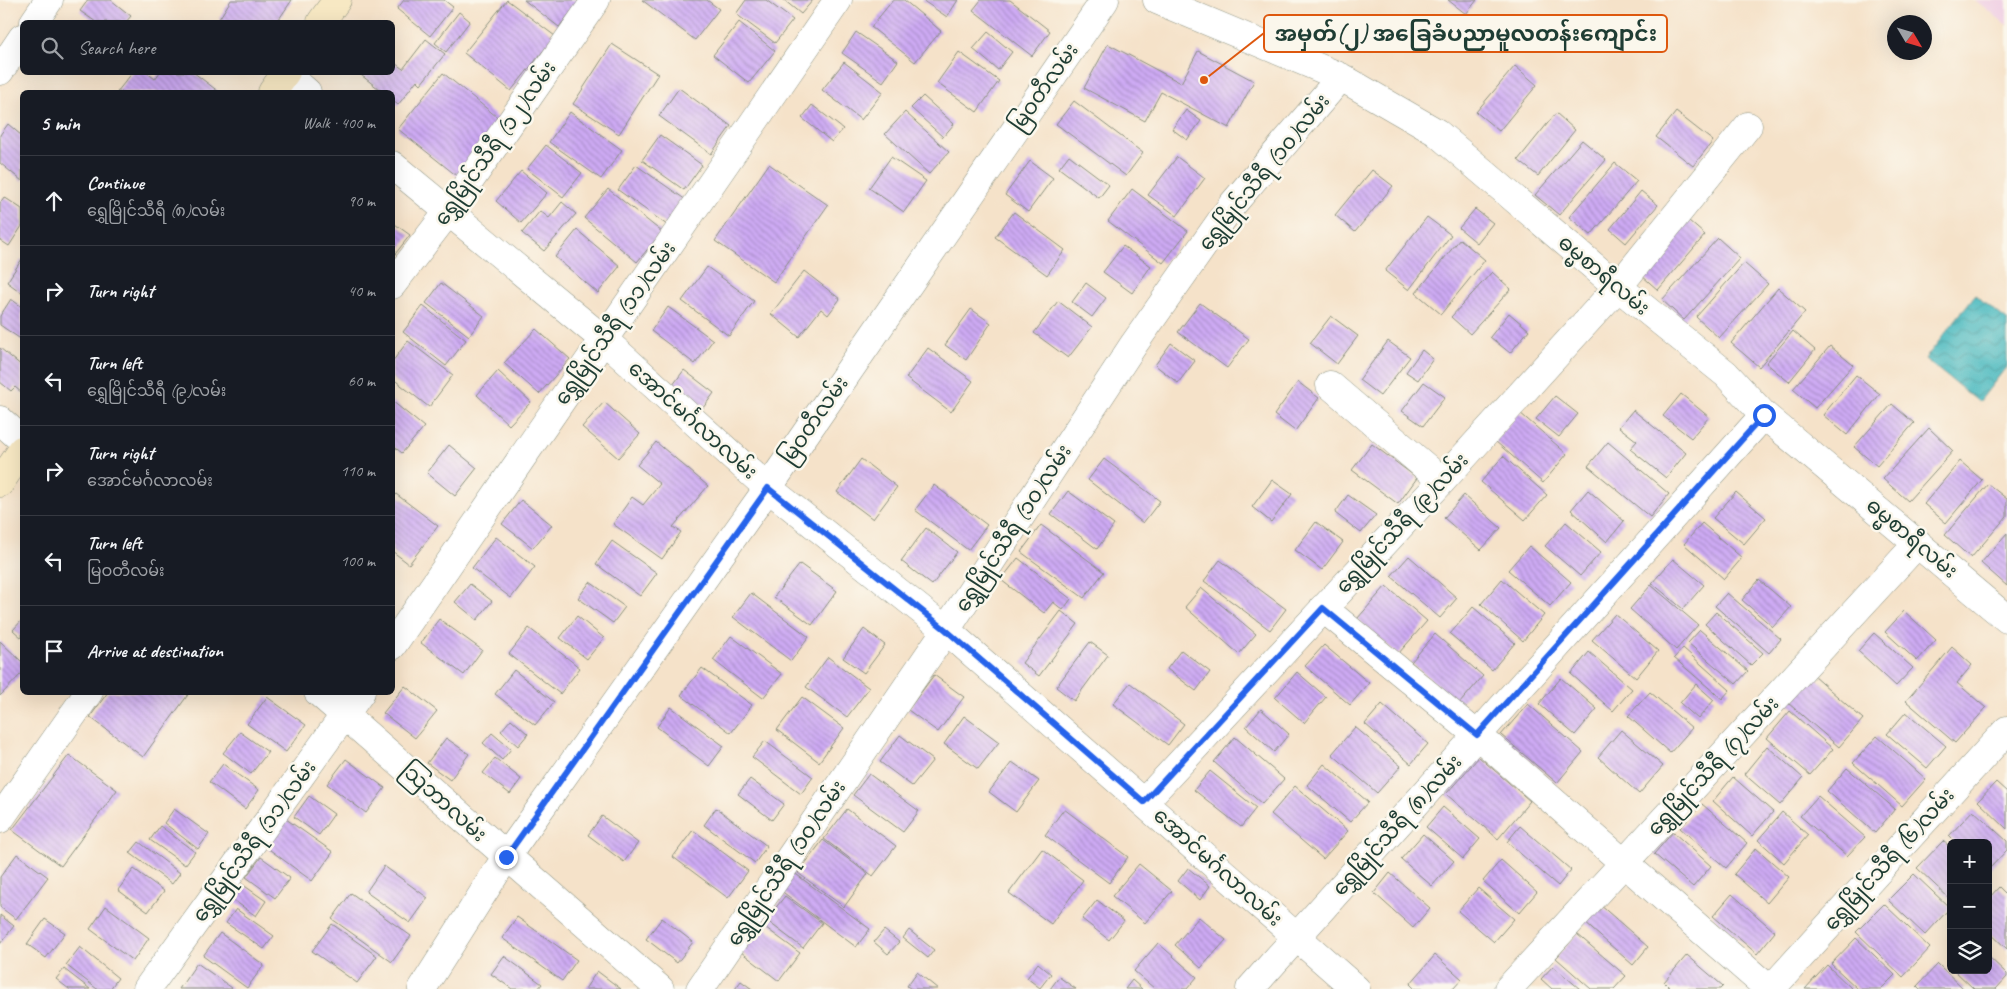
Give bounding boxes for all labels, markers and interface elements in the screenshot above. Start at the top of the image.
callout: အမှတ်(၂) အခြေခံပညာမူလတန်းကျောင်း [1264,15,1667,52]
north arrow [1887,15,1932,60]
text: အမှတ်(၂) အခြေခံပညာမူလတန်းကျောင်း [1275,18,1657,52]
search box [20,20,395,75]
icon: search [38,34,66,62]
text: Search here [78,36,155,60]
street label: မြဝတီလမ်း [1002,36,1087,138]
street label: ရွှေမြိုင်သီရီ (၁၂)လမ်း [426,54,565,233]
street label: ရွှေမြိုင်သီရီ (၁၀)လမ်း [1190,86,1338,258]
text: 5 min [40,110,80,136]
text: Walk · 400 m [303,113,375,133]
text: Continue [87,171,144,195]
icon: ahead [40,187,68,215]
text: 90 m [348,191,375,211]
text: ရွှေမြိုင်သီရီ (၈)လမ်း [87,201,225,221]
street label: ဓမ္မစာရီလမ်း [1550,227,1657,324]
street label: ရွှေမြိုင်သီရီ (၁၁)လမ်း [546,234,685,412]
icon: right [40,277,68,305]
text: Turn right [87,279,154,303]
text: 40 m [348,281,375,301]
text: Turn left [87,351,142,375]
street label: အောင်မင်္ဂလာလမ်း [623,353,765,485]
icon: left [40,367,68,395]
street label: မြဝတီလမ်း [772,369,857,471]
text: 60 m [348,371,375,391]
text: ရွှေမြိုင်သီရီ (၉)လမ်း [87,381,226,401]
route start [1753,404,1776,427]
street label: ရွှေမြိုင်သီရီ (၁၀)လမ်း [947,438,1080,619]
text: Turn right [87,441,154,465]
street label: ရွှေမြိုင်သီရီ (၉)လမ်း [1328,445,1477,601]
icon: right [40,457,68,485]
text: 110 m [341,461,375,481]
text: အောင်မင်္ဂလာလမ်း [87,471,213,491]
street label: ဓမ္မစာရီလမ်း [1858,490,1965,587]
text: Turn left [87,531,142,555]
icon: left [40,547,68,575]
text: 100 m [341,551,375,571]
text: မြဝတီလမ်း [87,561,165,581]
icon: arrive [40,637,68,665]
text: Arrive at destination [87,639,223,663]
street label: ရွှေမြိုင်သီရီ (၇)လမ်း [1639,689,1787,844]
street label: ရွှေမြိုင်သီရီ (၈)လမ်း [1324,747,1470,904]
street label: ရွှေမြိုင်သီရီ (၁၁)လမ်း [184,753,325,929]
street label: သြဘာလမ်း [393,754,494,850]
street label: ရွှေမြိုင်သီရီ (၁၀)လမ်း [718,773,854,953]
street label: ရွှေမြိုင်သီရီ (၆)လမ်း [1816,780,1963,938]
street label: အောင်မင်္ဂလာလမ်း [1148,800,1290,932]
map controls [1947,839,1992,974]
button: + [1947,839,1992,884]
route end [495,846,518,869]
button: − [1947,884,1992,929]
button: layers [1947,929,1992,974]

